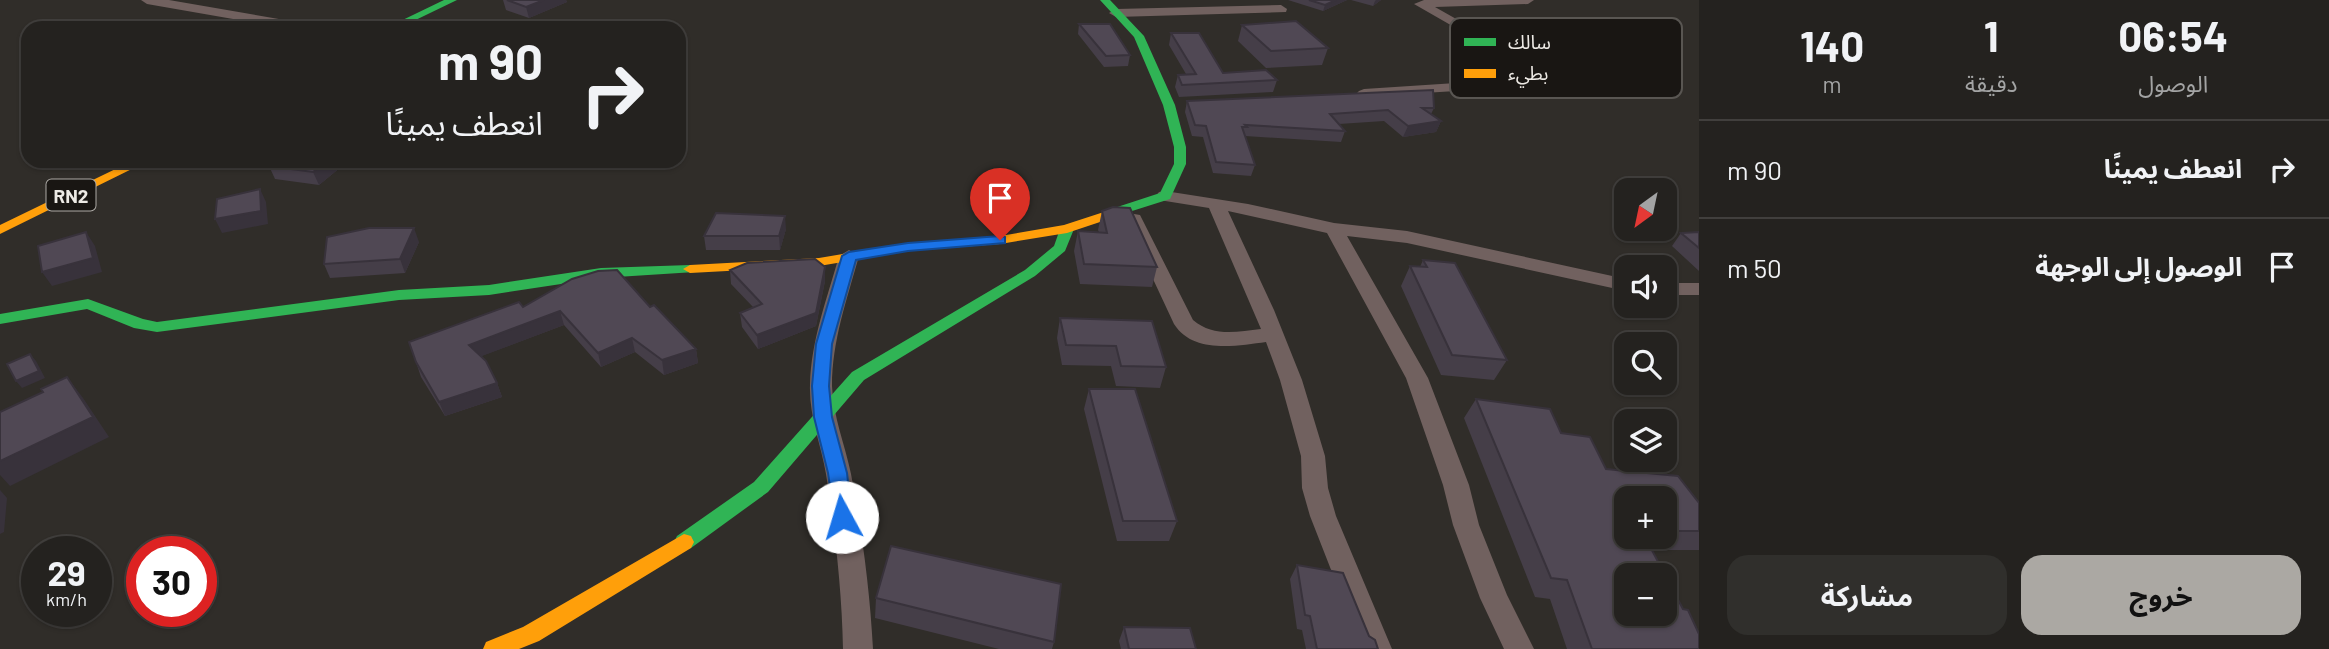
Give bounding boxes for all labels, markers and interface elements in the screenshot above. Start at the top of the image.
text: 1 [1984,10,1999,60]
text: 06:54 [2118,10,2228,60]
legend [1450,18,1682,98]
text: 140 [1800,20,1864,70]
text: سالك [1508,30,1551,53]
text: 90 m [438,31,543,90]
icon: right [567,49,658,140]
text: بطيء [1508,61,1548,88]
text: دقيقة [1965,69,2017,97]
text: الوصول [2138,69,2208,97]
text: m [1823,70,1842,98]
text: انعطف يمينًا [386,103,543,141]
icon: right [2263,150,2301,188]
text: انعطف يمينًا [2104,152,2242,183]
text: 90 m [1727,154,1782,185]
pin [970,168,1030,240]
north arrow [1614,178,1676,242]
map controls [1614,178,1677,626]
icon: arrive [981,179,1019,217]
road number: RN2 [46,180,96,210]
icon: arrive [2263,248,2301,286]
text: الوصول إلى الوجهة [2035,250,2242,281]
text: 50 m [1727,252,1782,283]
button: sound [1614,255,1677,318]
button: search [1614,332,1677,395]
button: layers [1614,409,1677,472]
position arrow [805,480,879,554]
button: + [1614,486,1677,549]
speed limit sign: 30 [126,536,217,627]
text: 29 [47,551,86,593]
button: مشاركة [1727,555,2007,635]
button: خروج [2021,555,2301,635]
button: − [1614,563,1677,626]
text: km/h [46,588,87,610]

